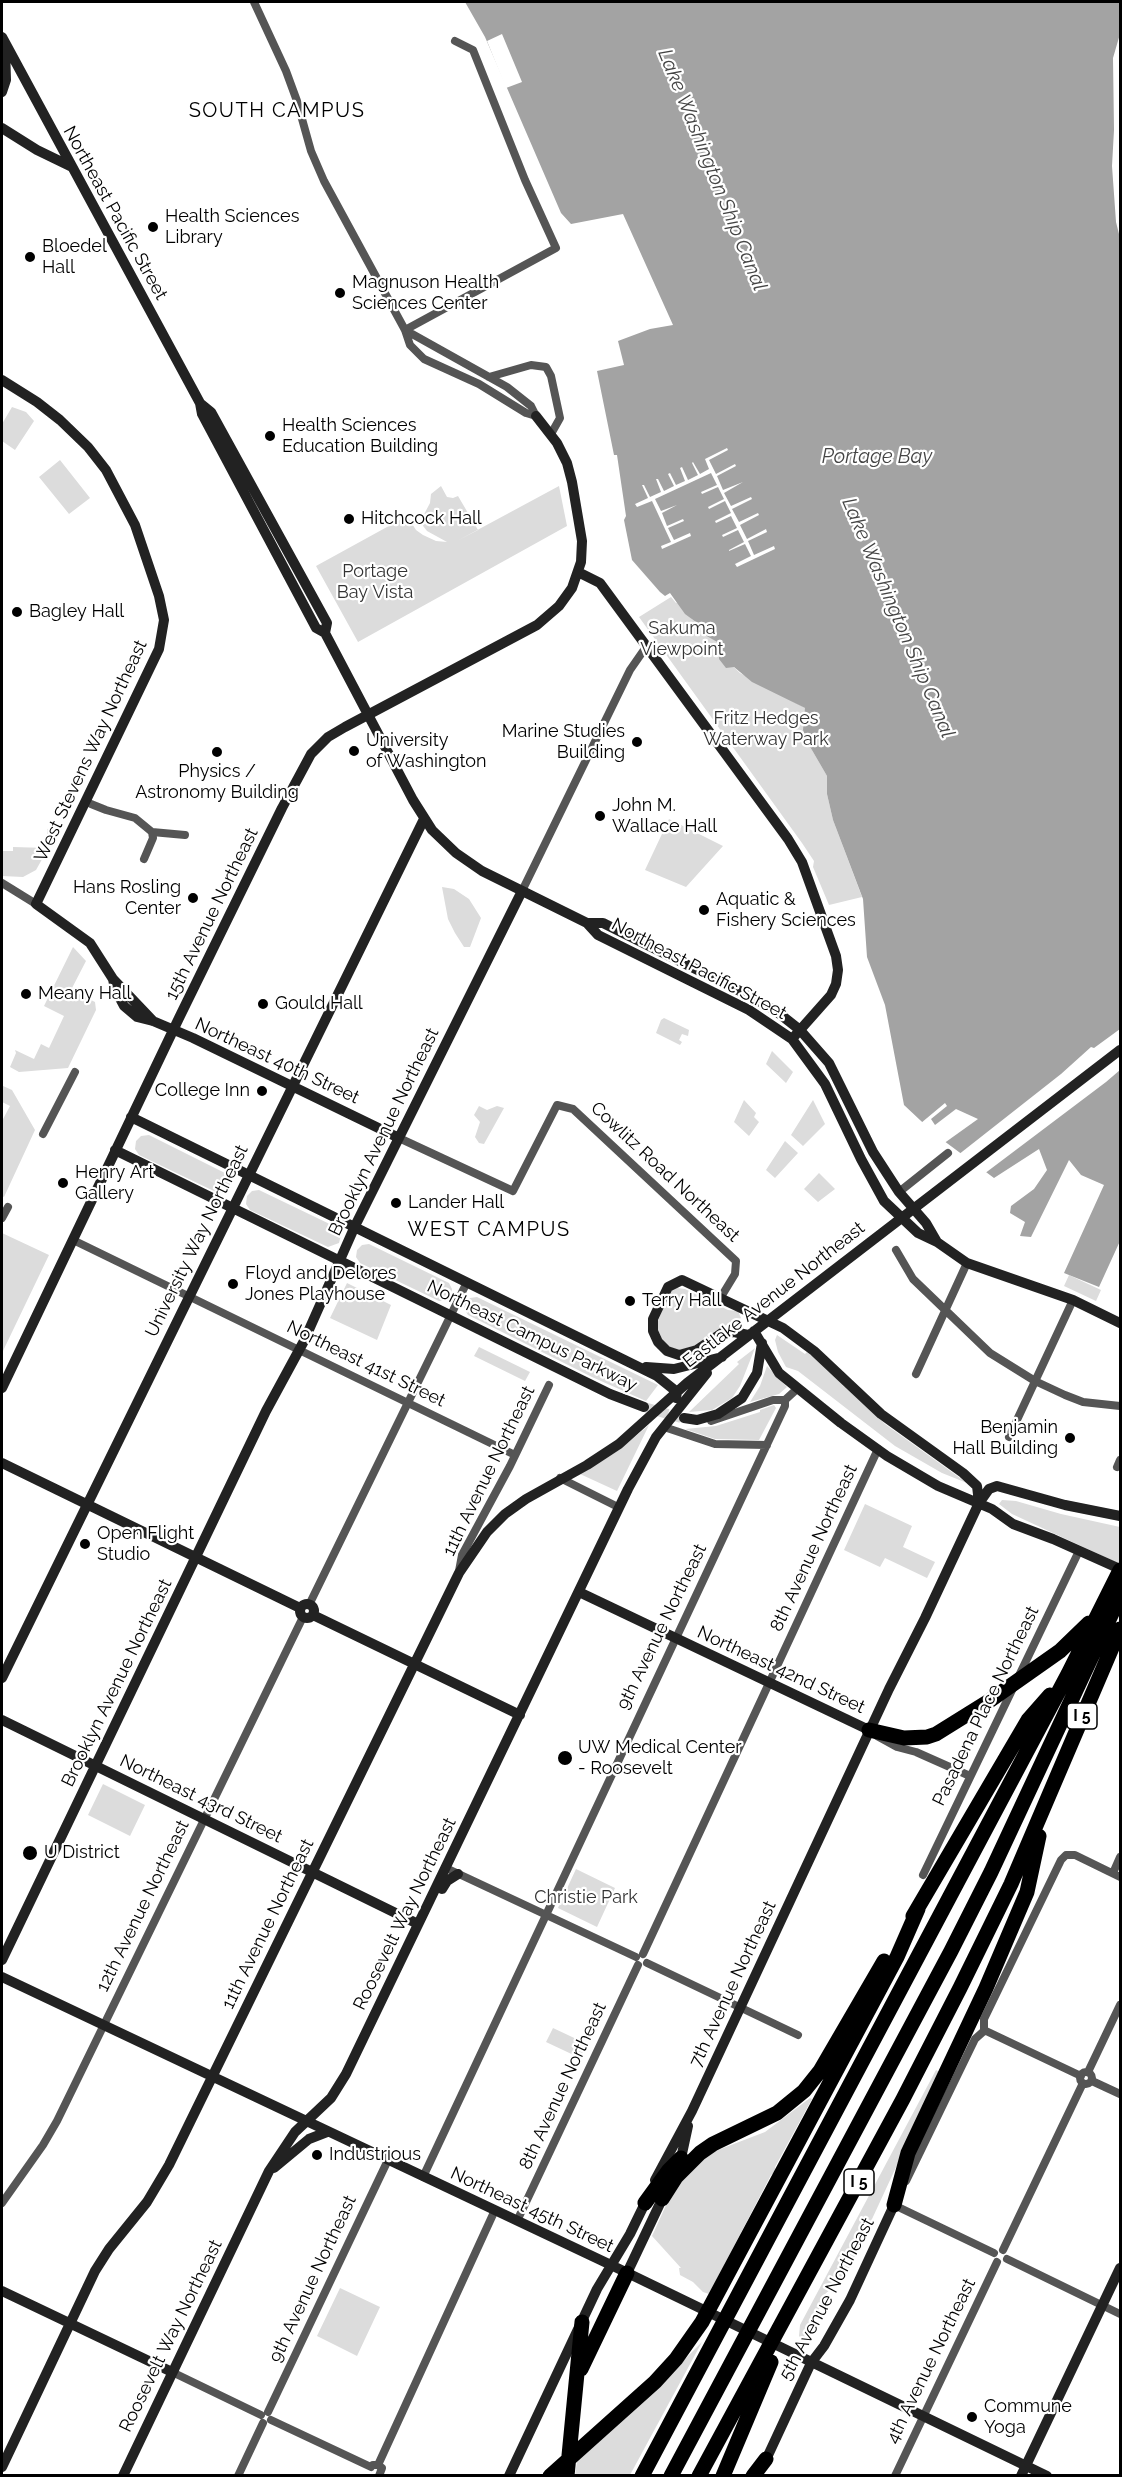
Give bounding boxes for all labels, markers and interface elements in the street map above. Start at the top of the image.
water label: Lake Washington Ship Canal [652,46,772,294]
district label: SOUTH CAMPUS [189,99,365,123]
street label: Northeast Pacific Street [58,122,172,304]
place label: Health Sciences Library [165,206,299,248]
marker: Health Sciences Library [146,220,160,234]
place label: Bloedel Hall [42,236,107,278]
marker: Bloedel Hall [23,250,37,264]
place label: Magnuson Health Sciences Center [352,272,499,314]
marker: Magnuson Health Sciences Center [333,286,347,300]
place label: Health Sciences Education Building [282,415,438,458]
marker: Health Sciences Education Building [263,429,277,443]
water label: Portage Bay [822,445,932,469]
water label: Lake Washington Ship Canal [836,494,960,742]
place label: Hitchcock Hall [361,508,482,530]
marker: Hitchcock Hall [342,512,356,526]
park label: Portage Bay Vista [337,561,413,604]
place label: Bagley Hall [29,601,124,623]
marker: Bagley Hall [10,605,24,619]
park label: Sakuma Viewpoint [640,618,724,660]
street label: West Stevens Way Northeast [30,637,152,865]
park label: Fritz Hedges Waterway Park [703,708,829,750]
place label: Marine Studies Building [502,721,625,764]
place label: University of Washington [366,730,487,772]
marker: Marine Studies Building [630,735,644,749]
marker: University of Washington [347,744,361,758]
marker: Physics / Astronomy Building [210,745,224,759]
place label: Physics / Astronomy Building [135,761,299,804]
place label: John M. Wallace Hall [612,795,717,838]
marker: John M. Wallace Hall [593,809,607,823]
street label: 15th Avenue Northeast [161,824,263,1004]
place label: Hans Rosling Center [73,877,181,920]
place label: Aquatic & Fishery Sciences [716,889,856,932]
marker: Hans Rosling Center [186,891,200,905]
marker: Aquatic & Fishery Sciences [697,903,711,917]
street label: Northeast Pacific Street [608,914,790,1024]
place label: Meany Hall [38,983,131,1005]
marker: Meany Hall [19,987,33,1001]
place label: Gould Hall [275,993,363,1015]
marker: Gould Hall [256,997,270,1011]
street label: Northeast 40th Street [191,1013,363,1109]
street label: Brooklyn Avenue Northeast [324,1025,444,1239]
place label: College Inn [155,1080,250,1102]
marker: College Inn [255,1084,269,1098]
street label: Cowlitz Road Northeast [586,1097,744,1247]
street label: University Way Northeast [141,1141,253,1341]
place label: Henry Art Gallery [75,1162,154,1204]
marker: Henry Art Gallery [56,1176,70,1190]
place label: Lander Hall [408,1192,504,1214]
marker: Lander Hall [389,1196,403,1210]
street label: Eastlake Avenue Northeast [679,1217,869,1373]
district label: WEST CAMPUS [407,1218,571,1242]
place label: Floyd and Delores Jones Playhouse [245,1263,397,1306]
street label: Northeast Campus Parkway [423,1276,641,1396]
marker: Floyd and Delores Jones Playhouse [226,1277,240,1291]
place label: Terry Hall [642,1290,721,1312]
marker: Terry Hall [623,1294,637,1308]
street label: Northeast 41st Street [283,1316,449,1412]
street label: 11th Avenue Northeast [438,1382,540,1560]
place label: Benjamin Hall Building [952,1417,1058,1460]
marker: Benjamin Hall Building [1063,1431,1077,1445]
street label: 8th Avenue Northeast [766,1461,862,1635]
place label: Open Flight Studio [97,1523,194,1565]
marker: Open Flight Studio [78,1537,92,1551]
street label: 9th Avenue Northeast [612,1541,712,1713]
street label: Brooklyn Avenue Northeast [57,1576,177,1790]
street label: Pasadena Place Northeast [928,1603,1044,1809]
street label: Northeast 42nd Street [694,1622,868,1718]
road number: I 5 [1067,1703,1097,1729]
place label: UW Medical Center - Roosevelt [578,1737,742,1780]
marker: UW Medical Center - Roosevelt [556,1749,574,1767]
street label: Northeast 43rd Street [116,1750,286,1848]
street label: Roosevelt Way Northeast [349,1814,461,2014]
street label: 12th Avenue Northeast [92,1817,194,1995]
street label: 11th Avenue Northeast [217,1835,319,2013]
place label: U District [44,1842,120,1864]
marker: U District [21,1844,39,1862]
park label: Christie Park [534,1887,638,1909]
street label: 7th Avenue Northeast [685,1897,781,2071]
street label: 8th Avenue Northeast [515,1999,611,2173]
place label: Industrious [329,2144,421,2166]
marker: Industrious [310,2148,324,2162]
street label: Northeast 45th Street [447,2163,617,2257]
road number: I 5 [844,2169,874,2195]
street label: 9th Avenue Northeast [265,2192,361,2366]
street label: 5th Avenue Northeast [775,2214,879,2384]
street label: Roosevelt Way Northeast [115,2236,227,2436]
street label: 4th Avenue Northeast [882,2275,980,2447]
place label: Commune Yoga [984,2396,1072,2438]
marker: Commune Yoga [965,2410,979,2424]

